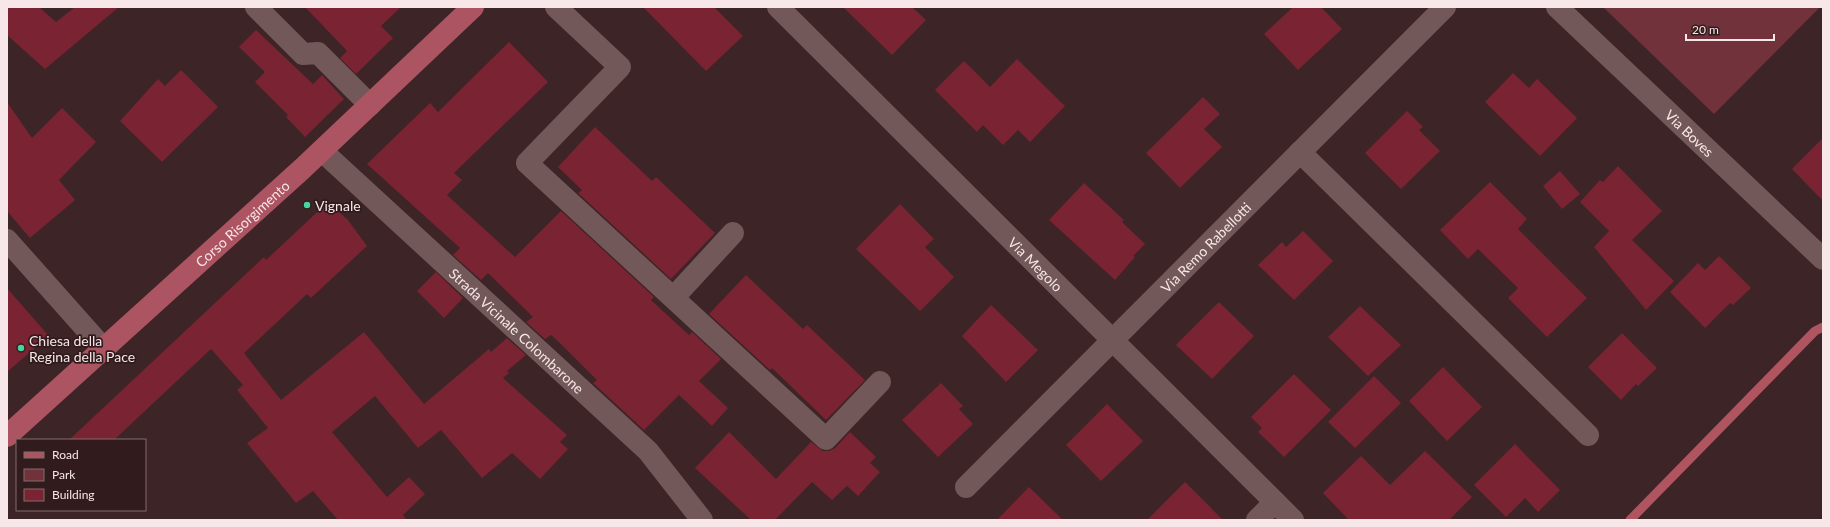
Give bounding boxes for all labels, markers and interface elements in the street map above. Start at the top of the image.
scale bar [1686,16,1774,42]
text: 20 m [1692,22,1719,37]
street label: Via Boves [1662,106,1718,160]
street label: Corso Risorgimento [191,176,293,270]
place label: Vignale [315,197,361,214]
street label: Via Remo Rabellotti [1157,198,1254,296]
marker: Vignale [302,200,312,210]
street label: Via Megolo [1005,233,1067,295]
street label: Strada Vicinale Colombarone [446,264,588,397]
place label: Chiesa della Regina della Pace [29,332,135,365]
marker: Chiesa della Regina della Pace [16,343,26,353]
legend [16,439,146,511]
text: Road [52,447,79,462]
text: Park [52,467,76,482]
text: Building [52,487,95,502]

